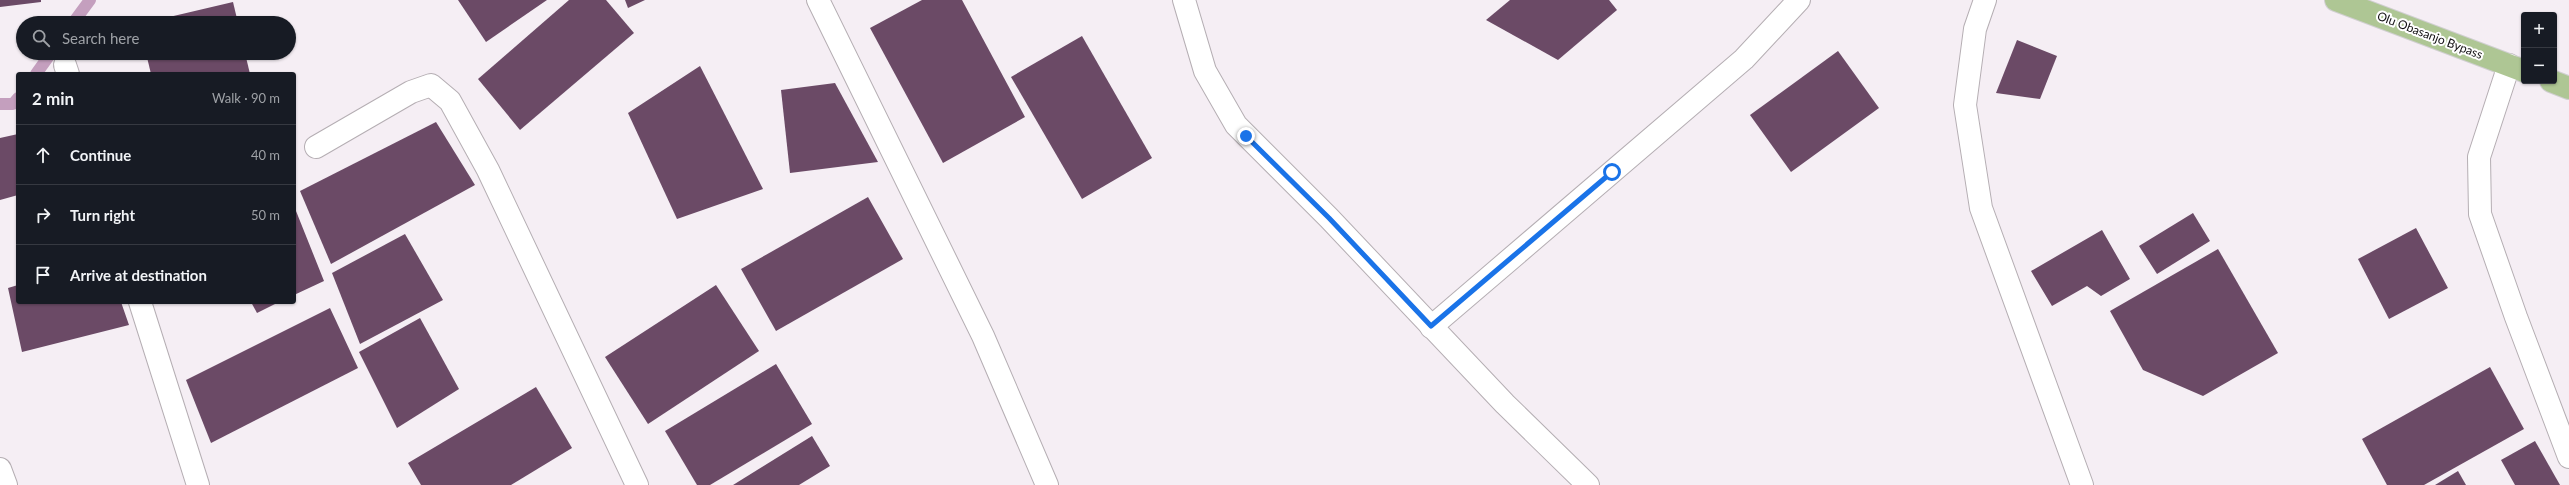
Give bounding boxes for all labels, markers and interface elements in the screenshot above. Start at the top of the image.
street label: Olu Obasanjo Bypass [2375,8,2485,62]
map controls [2521,12,2557,84]
button: + [2521,12,2557,48]
search box [16,16,296,60]
icon: search [30,27,52,49]
text: Search here [62,29,139,47]
button: − [2521,48,2557,84]
text: 2 min [32,88,74,109]
text: Walk · 90 m [212,90,280,106]
route end [1237,127,1255,145]
icon: ahead [32,144,54,166]
text: Continue [70,146,131,164]
text: 40 m [251,147,280,163]
route start [1603,163,1621,181]
icon: right [32,204,54,226]
text: Turn right [70,206,135,224]
text: 50 m [251,207,280,223]
icon: arrive [32,264,54,286]
text: Arrive at destination [70,266,207,284]

